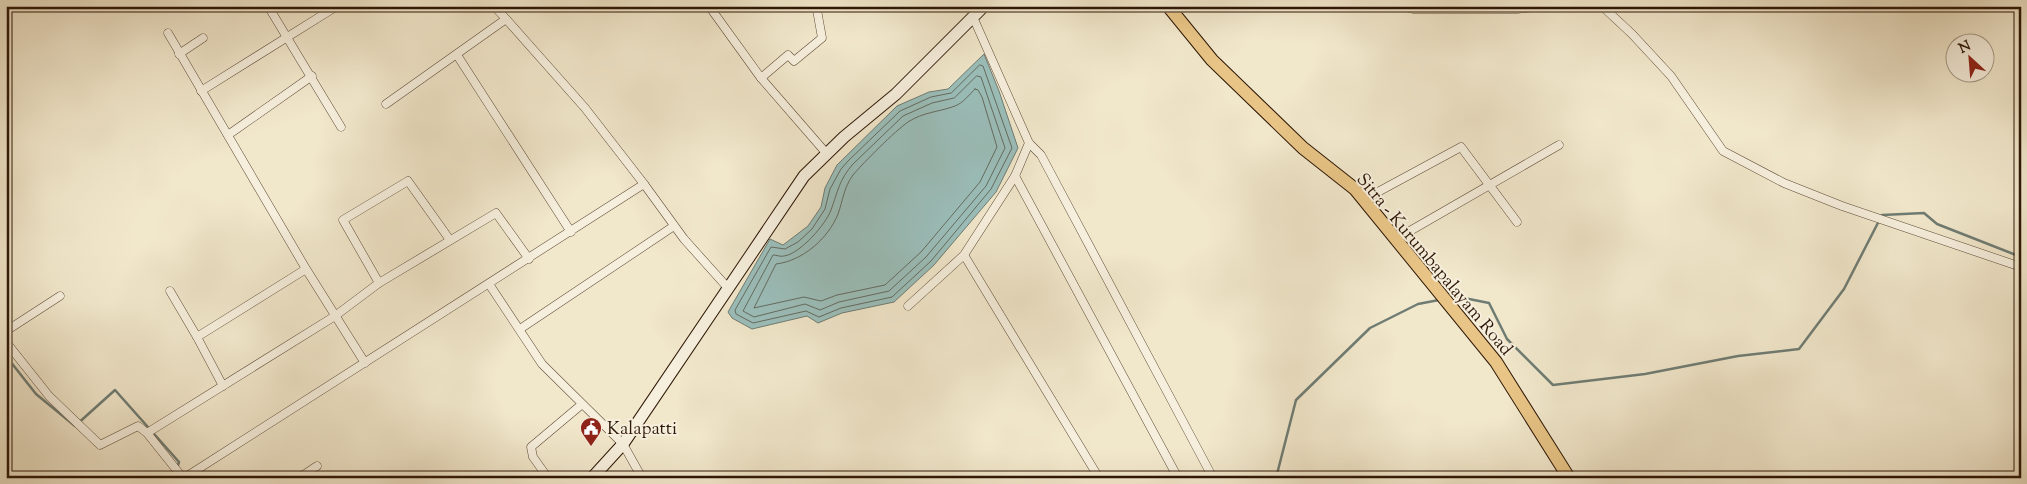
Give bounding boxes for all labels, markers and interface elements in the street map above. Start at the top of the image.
north arrow [1944,32,1994,82]
text: N [1956,37,1975,60]
street label: Sitra - Kurumbapalayam Road [1349,168,1518,362]
public building icon: Kalapatti [579,416,603,447]
place label: Kalapatti [607,417,677,443]

